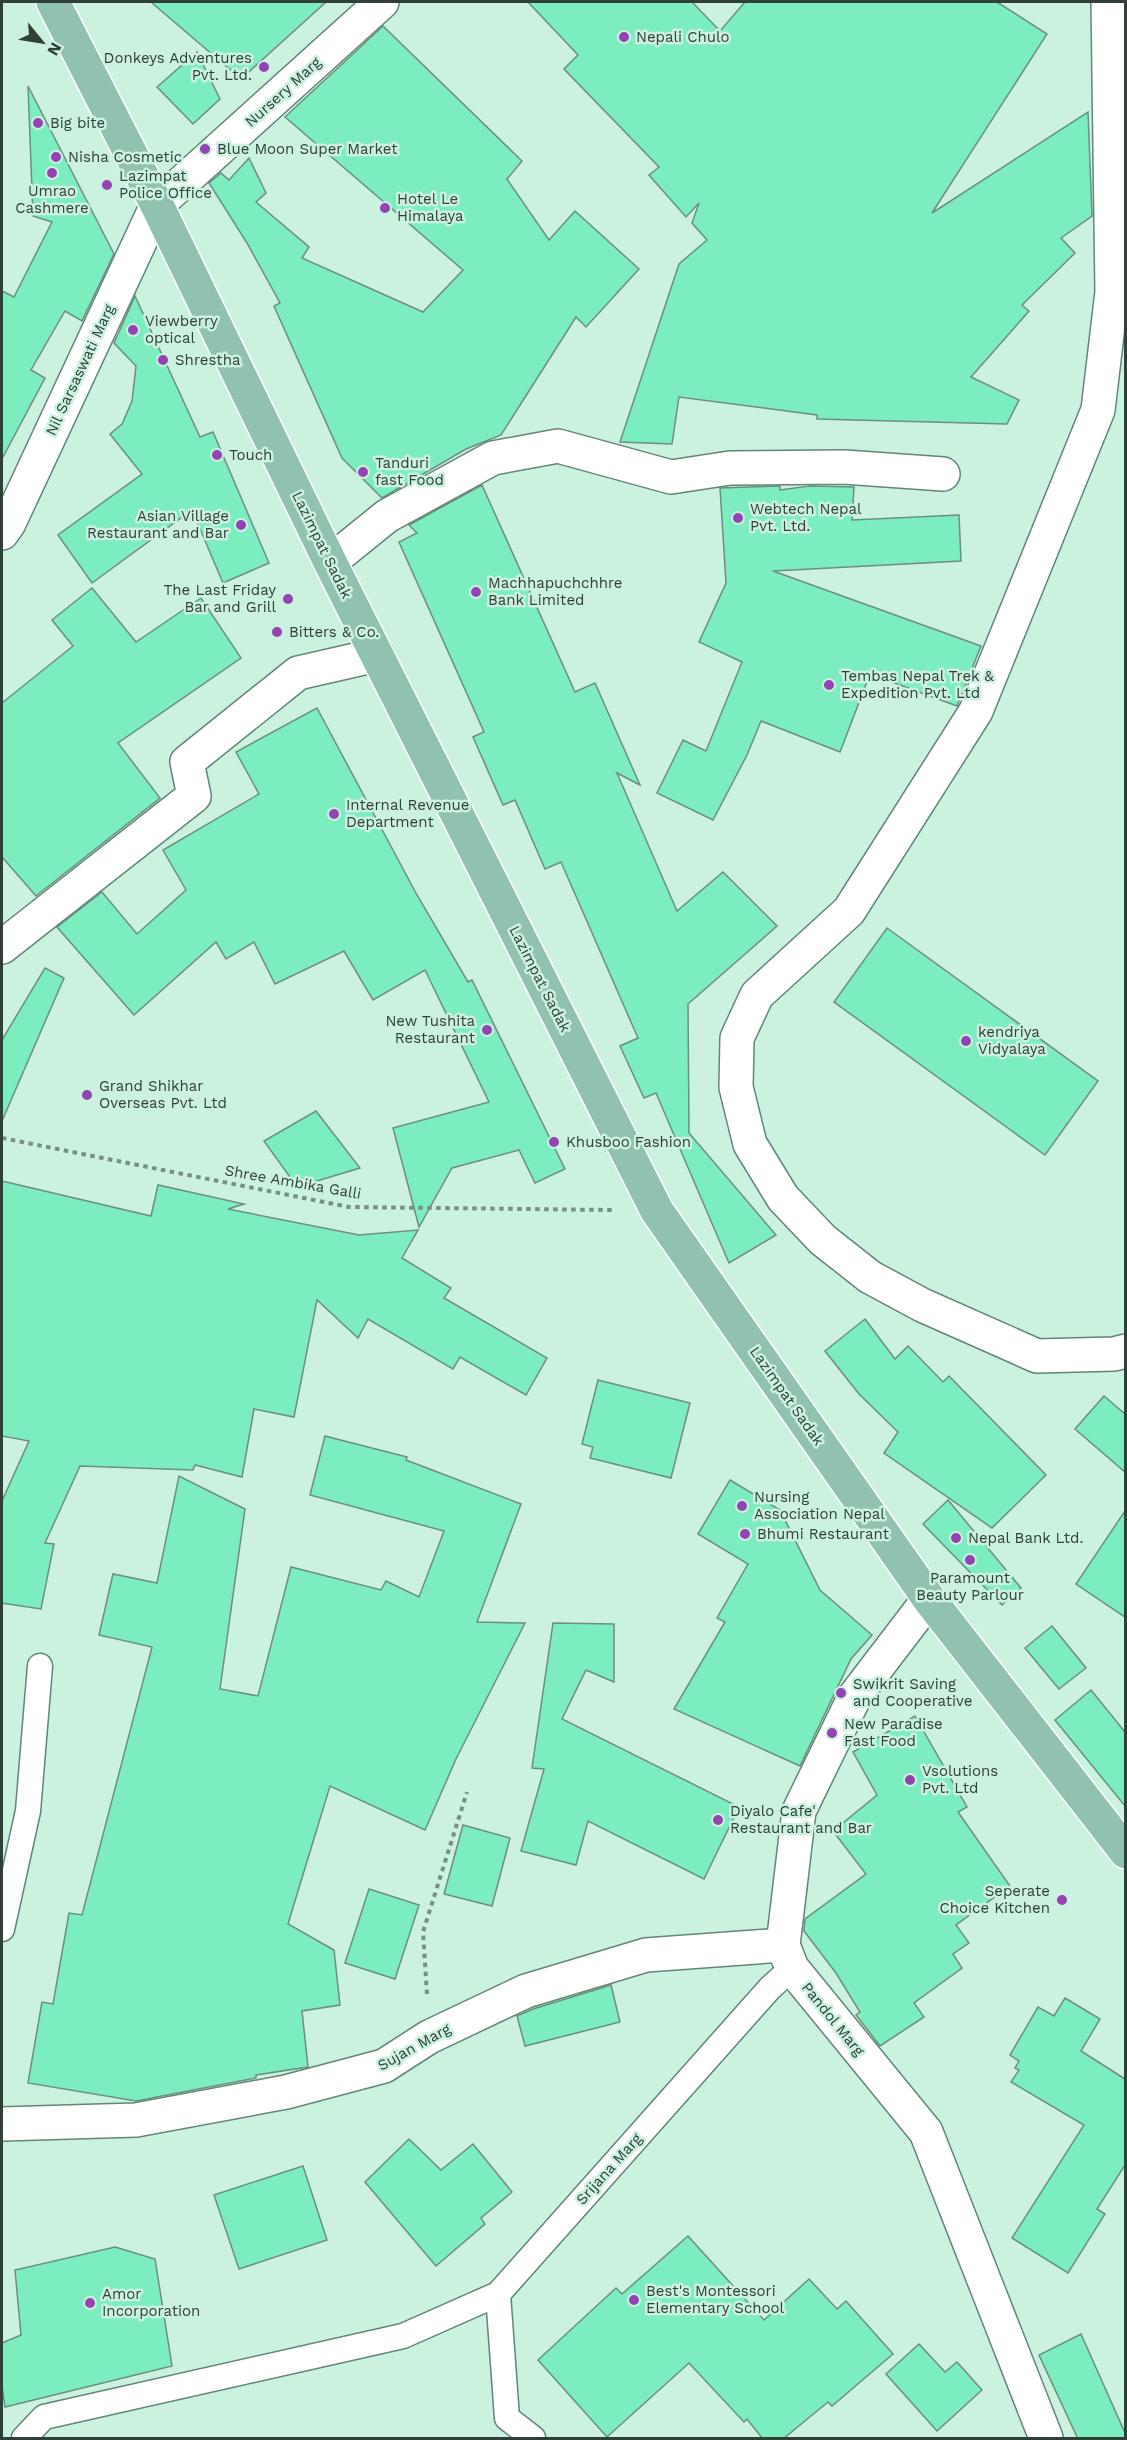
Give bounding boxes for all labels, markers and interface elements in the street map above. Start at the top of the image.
north arrow [12,12,72,72]
place label: Nepali Chulo [636,28,730,46]
marker: Nepali Chulo [617,30,631,44]
text: N [43,39,66,59]
place label: Donkeys Adventures Pvt. Ltd. [104,49,252,84]
street label: Nursery Marg [241,53,325,131]
marker: Donkeys Adventures Pvt. Ltd. [257,60,271,74]
place label: Big bite [50,114,105,132]
marker: Big bite [31,116,45,130]
place label: Blue Moon Super Market [217,140,398,158]
marker: Blue Moon Super Market [198,142,212,156]
place label: Nisha Cosmetic [68,148,182,166]
marker: Nisha Cosmetic [49,150,63,164]
marker: Umrao Cashmere [45,166,59,180]
place label: Lazimpat Police Office [119,167,212,202]
marker: Lazimpat Police Office [100,178,114,192]
place label: Umrao Cashmere [15,182,89,217]
place label: Hotel Le Himalaya [397,190,464,225]
marker: Hotel Le Himalaya [378,201,392,215]
street label: Nil Sarsaswati Marg [42,302,118,438]
place label: Viewberry optical [145,312,218,347]
marker: Viewberry optical [126,323,140,337]
place label: Shrestha [175,351,241,369]
marker: Shrestha [156,353,170,367]
place label: Touch [229,446,272,464]
marker: Touch [210,448,224,462]
place label: Tanduri fast Food [375,454,444,489]
marker: Tanduri fast Food [356,465,370,479]
street label: Lazimpat Sadak [288,488,356,602]
place label: Webtech Nepal Pvt. Ltd. [750,500,862,535]
place label: Asian Village Restaurant and Bar [87,507,229,542]
marker: Webtech Nepal Pvt. Ltd. [731,511,745,525]
marker: Asian Village Restaurant and Bar [234,518,248,532]
place label: Machhapuchchhre Bank Limited [488,574,623,609]
place label: The Last Friday Bar and Grill [164,581,276,616]
marker: Machhapuchchhre Bank Limited [469,585,483,599]
marker: The Last Friday Bar and Grill [281,592,295,606]
place label: Bitters & Co. [289,623,379,641]
marker: Bitters & Co. [270,625,284,639]
place label: Tembas Nepal Trek & Expedition Pvt. Ltd [841,667,994,702]
marker: Tembas Nepal Trek & Expedition Pvt. Ltd [822,678,836,692]
place label: Internal Revenue Department [346,796,469,831]
marker: Internal Revenue Department [327,807,341,821]
street label: Lazimpat Sadak [505,923,575,1036]
place label: New Tushita Restaurant [385,1012,476,1047]
marker: New Tushita Restaurant [480,1023,494,1037]
place label: kendriya Vidyalaya [978,1023,1046,1058]
marker: kendriya Vidyalaya [959,1034,973,1048]
place label: Grand Shikhar Overseas Pvt. Ltd [99,1077,227,1112]
marker: Grand Shikhar Overseas Pvt. Ltd [80,1088,94,1102]
place label: Khusboo Fashion [566,1133,691,1151]
marker: Khusboo Fashion [547,1135,561,1149]
street label: Shree Ambika Galli [223,1161,363,1203]
street label: Lazimpat Sadak [746,1343,828,1450]
place label: Nursing Association Nepal [754,1488,885,1523]
marker: Nursing Association Nepal [735,1499,749,1513]
place label: Bhumi Restaurant [757,1525,890,1543]
marker: Bhumi Restaurant [738,1527,752,1541]
place label: Nepal Bank Ltd. [968,1529,1083,1547]
marker: Nepal Bank Ltd. [949,1531,963,1545]
marker: Paramount Beauty Parlour [963,1553,977,1567]
place label: Paramount Beauty Parlour [916,1569,1024,1604]
place label: Swikrit Saving and Cooperative [853,1675,972,1710]
marker: Swikrit Saving and Cooperative [834,1686,848,1700]
place label: New Paradise Fast Food [844,1715,943,1750]
marker: New Paradise Fast Food [825,1726,839,1740]
place label: Vsolutions Pvt. Ltd [922,1762,998,1797]
marker: Vsolutions Pvt. Ltd [903,1773,917,1787]
place label: Diyalo Cafe' Restaurant and Bar [730,1802,872,1837]
marker: Diyalo Cafe' Restaurant and Bar [711,1813,725,1827]
place label: Seperate Choice Kitchen [940,1882,1050,1917]
marker: Seperate Choice Kitchen [1055,1893,1069,1907]
street label: Pandol Marg [798,1979,868,2059]
street label: Sujan Marg [374,2020,454,2074]
street label: Srijana Marg [572,2130,646,2208]
place label: Best's Montessori Elementary School [646,2282,785,2317]
place label: Amor Incorporation [102,2285,200,2320]
marker: Best's Montessori Elementary School [627,2293,641,2307]
marker: Amor Incorporation [83,2296,97,2310]

